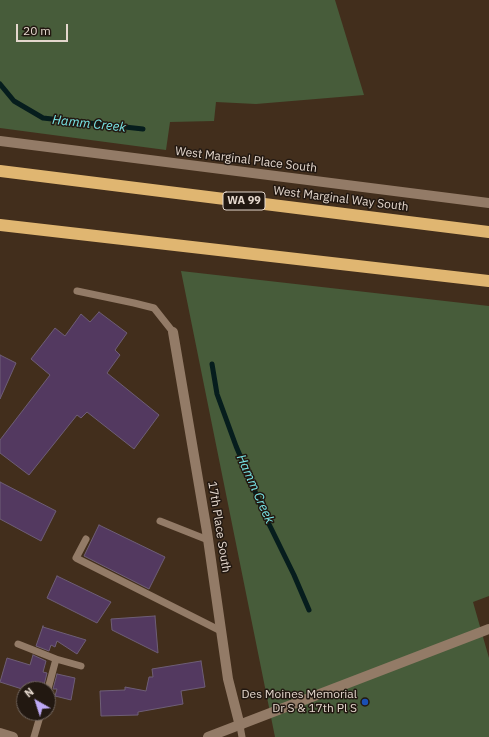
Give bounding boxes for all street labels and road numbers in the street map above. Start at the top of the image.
street label: West Marginal Place South [174,144,318,176]
street label: West Marginal Way South [273,184,409,214]
road number: WA 99 [223,192,265,210]
street label: 17th Place South [205,480,233,574]

